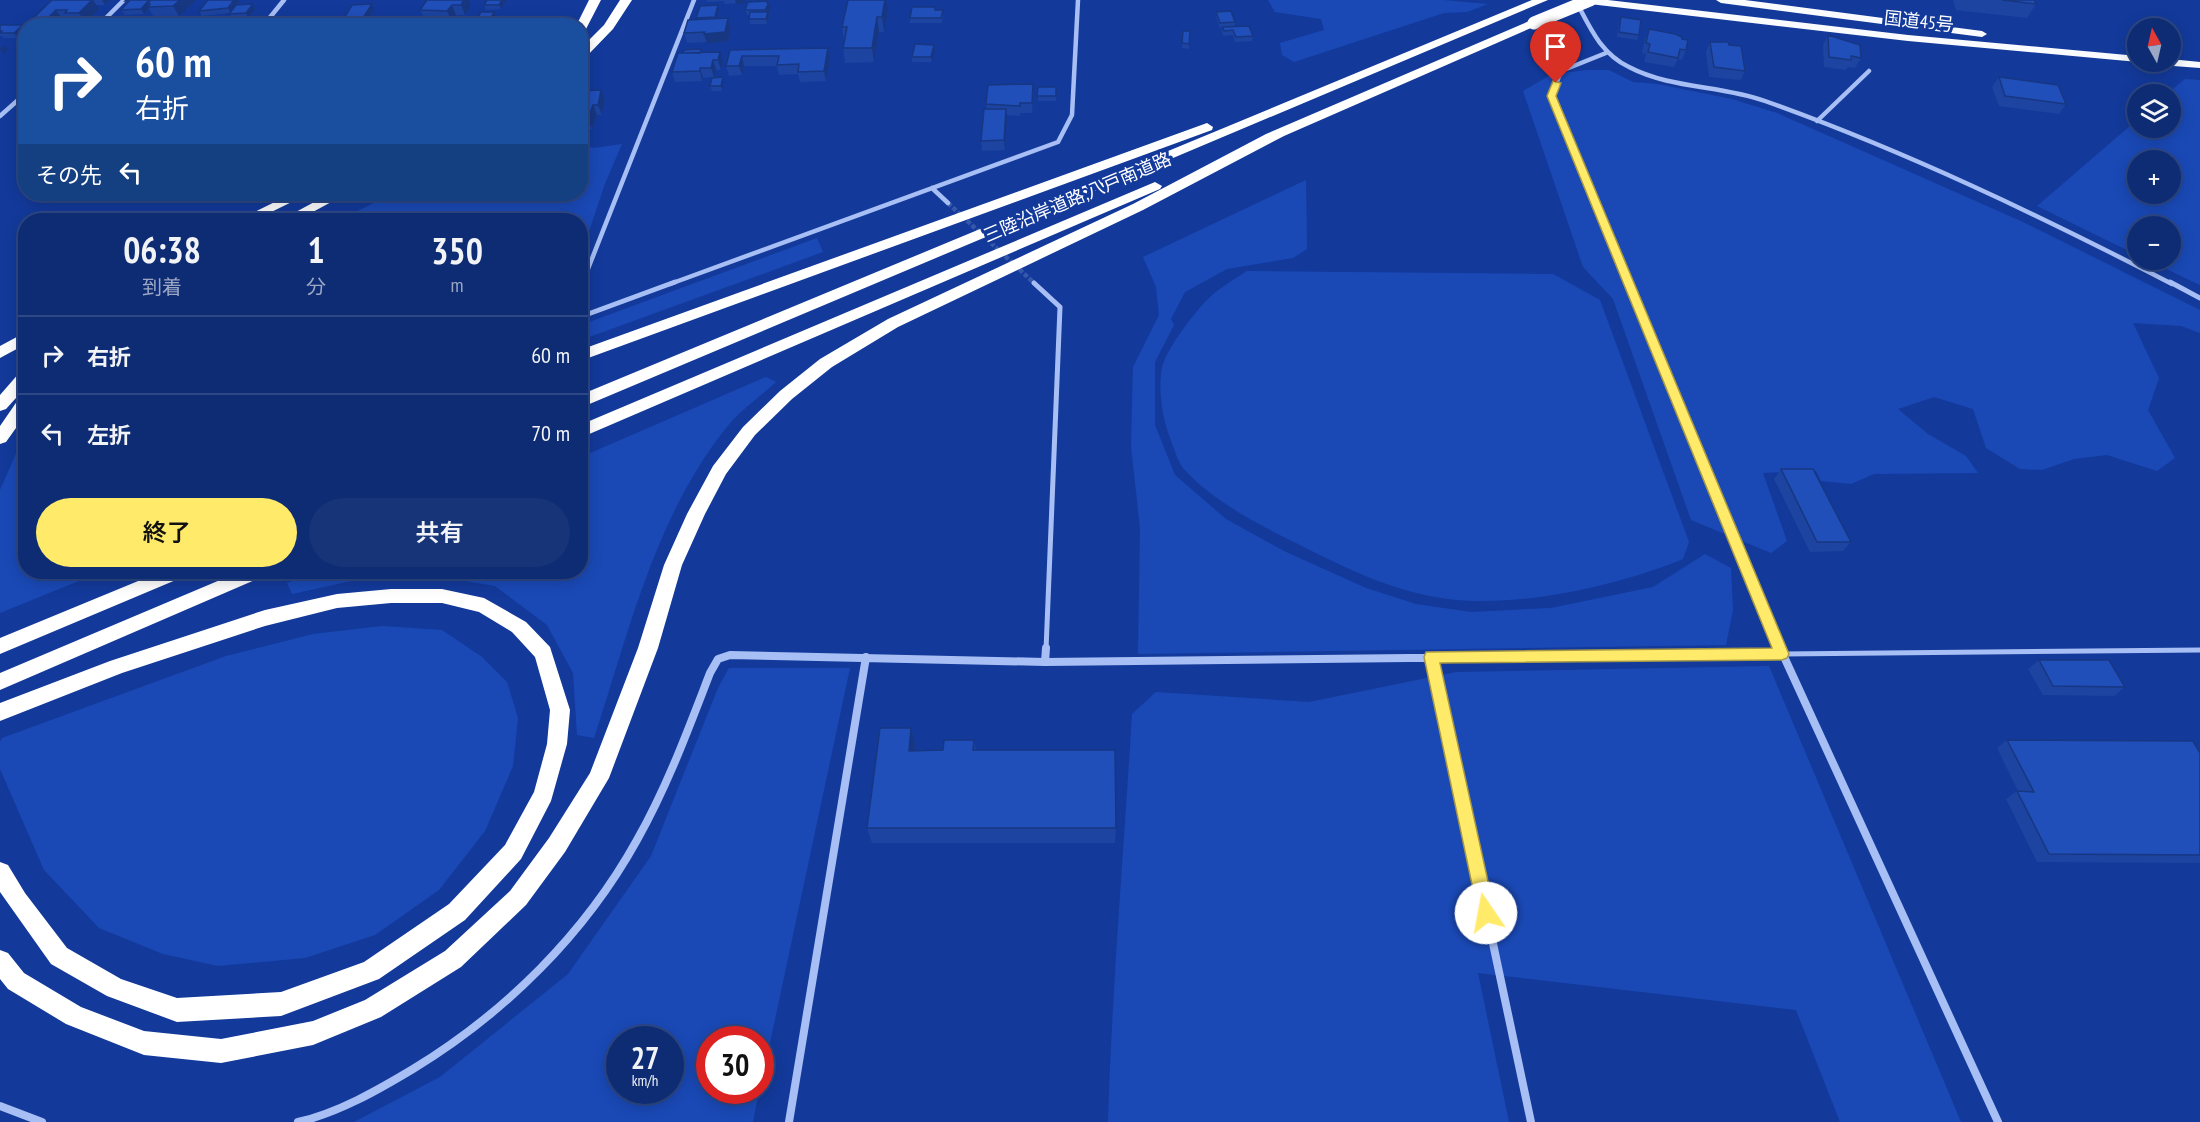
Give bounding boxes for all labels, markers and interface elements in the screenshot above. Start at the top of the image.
street label: 国道45号 [1883,6,1955,36]
north arrow [2127,18,2181,72]
map controls [2127,18,2181,270]
pin [1530,21,1581,83]
icon: arrive [1539,30,1572,63]
text: 60 m [135,34,212,89]
icon: right [36,42,114,120]
button: layers [2127,84,2181,138]
text: 右折 [135,91,189,125]
street label: 三陸沿岸道路;八戸南道路 [980,147,1174,247]
button: + [2127,150,2181,204]
icon: left [114,156,147,189]
text: その先 [36,161,102,189]
button: − [2127,216,2181,270]
text: 06:38 [123,226,201,273]
text: 1 [308,226,325,273]
text: 350 [431,227,483,274]
text: m [451,272,464,298]
text: 到着 [142,274,182,300]
text: 分 [306,274,326,300]
icon: right [36,339,69,372]
text: 60 m [531,341,570,369]
text: 右折 [87,343,131,371]
icon: left [36,417,69,450]
text: 70 m [531,419,570,447]
text: 左折 [87,421,131,449]
button: 終了 [36,498,297,567]
button: 共有 [309,498,570,567]
position arrow [1454,881,1518,945]
speed limit sign: 30 [696,1026,774,1104]
text: 27 [631,1038,659,1077]
text: km/h [632,1071,658,1090]

